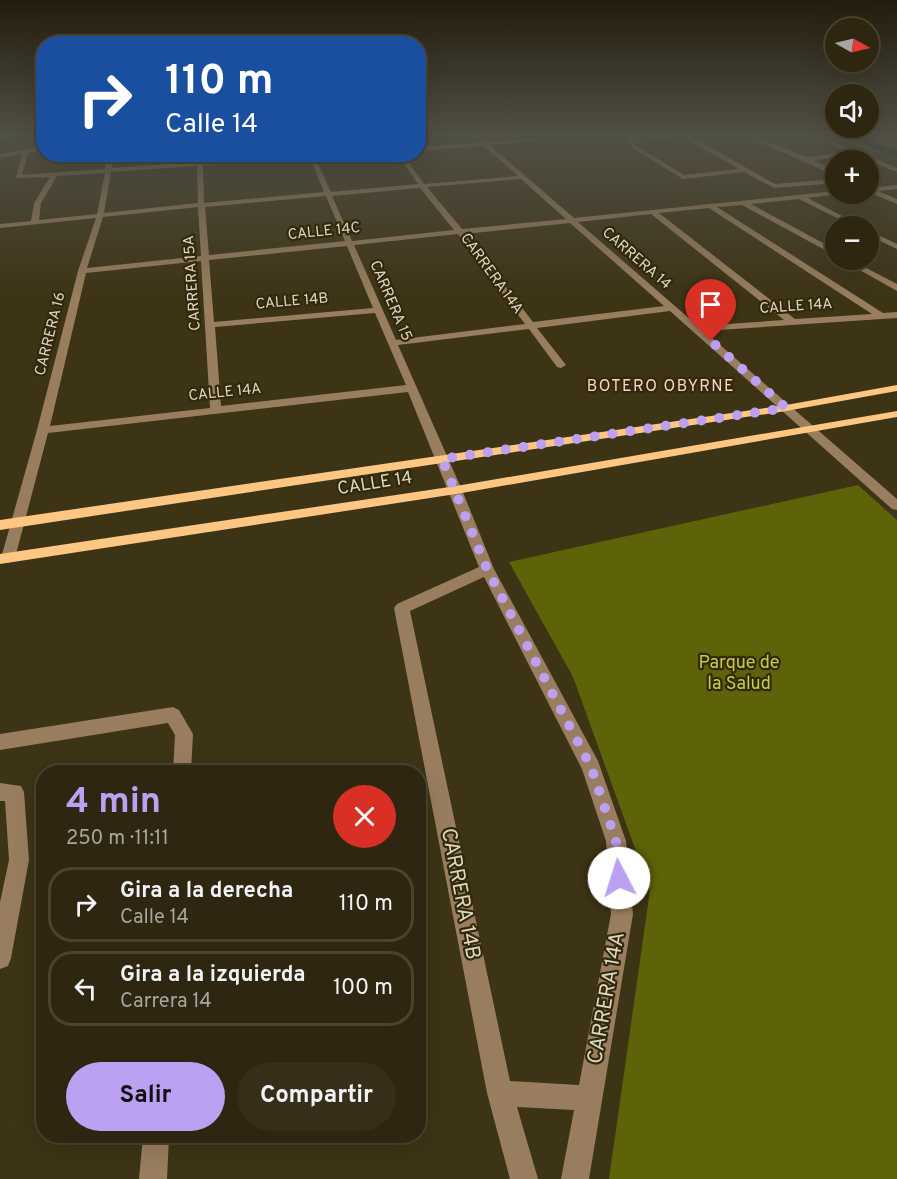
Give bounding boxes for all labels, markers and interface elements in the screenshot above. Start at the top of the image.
north arrow [825,18,879,72]
map controls [825,18,879,270]
text: 110 m [165,56,274,109]
icon: right [66,60,144,138]
button: sound [825,84,879,138]
text: Calle 14 [165,108,258,142]
button: + [825,150,879,204]
button: − [825,216,879,270]
street label: CALLE 14C [287,219,361,245]
street label: CARRERA 14 [598,224,674,294]
street label: CARRERA 14A [455,230,527,318]
street label: CARRERA 15A [180,235,206,331]
street label: CARRERA 15 [365,258,415,344]
pin [685,279,736,341]
icon: arrive [694,288,727,321]
street label: CALLE 14B [255,289,329,315]
street label: CARRERA 16 [31,290,71,378]
street label: CALLE 14A [759,295,833,319]
district label: BOTERO OBYRNE [587,377,735,397]
street label: CALLE 14A [188,380,262,406]
street label: CALLE 14 [336,467,414,501]
park label: Parque de la Salud [698,652,780,696]
text: 4 min [66,780,161,826]
button: close [333,785,396,848]
text: 250 m · 11:11 [66,826,169,852]
street label: CARRERA 14B [434,826,486,962]
position arrow [587,846,651,910]
text: Gira a la derecha [120,878,293,905]
icon: right [69,888,102,921]
text: 110 m [339,891,393,918]
text: Calle 14 [120,905,189,931]
street label: CARRERA 14A [582,930,632,1066]
text: Gira a la izquierda [120,962,306,989]
icon: left [69,972,102,1005]
text: 100 m [333,975,393,1002]
text: Carrera 14 [120,989,212,1015]
button: Salir [66,1062,225,1131]
button: Compartir [237,1062,396,1131]

